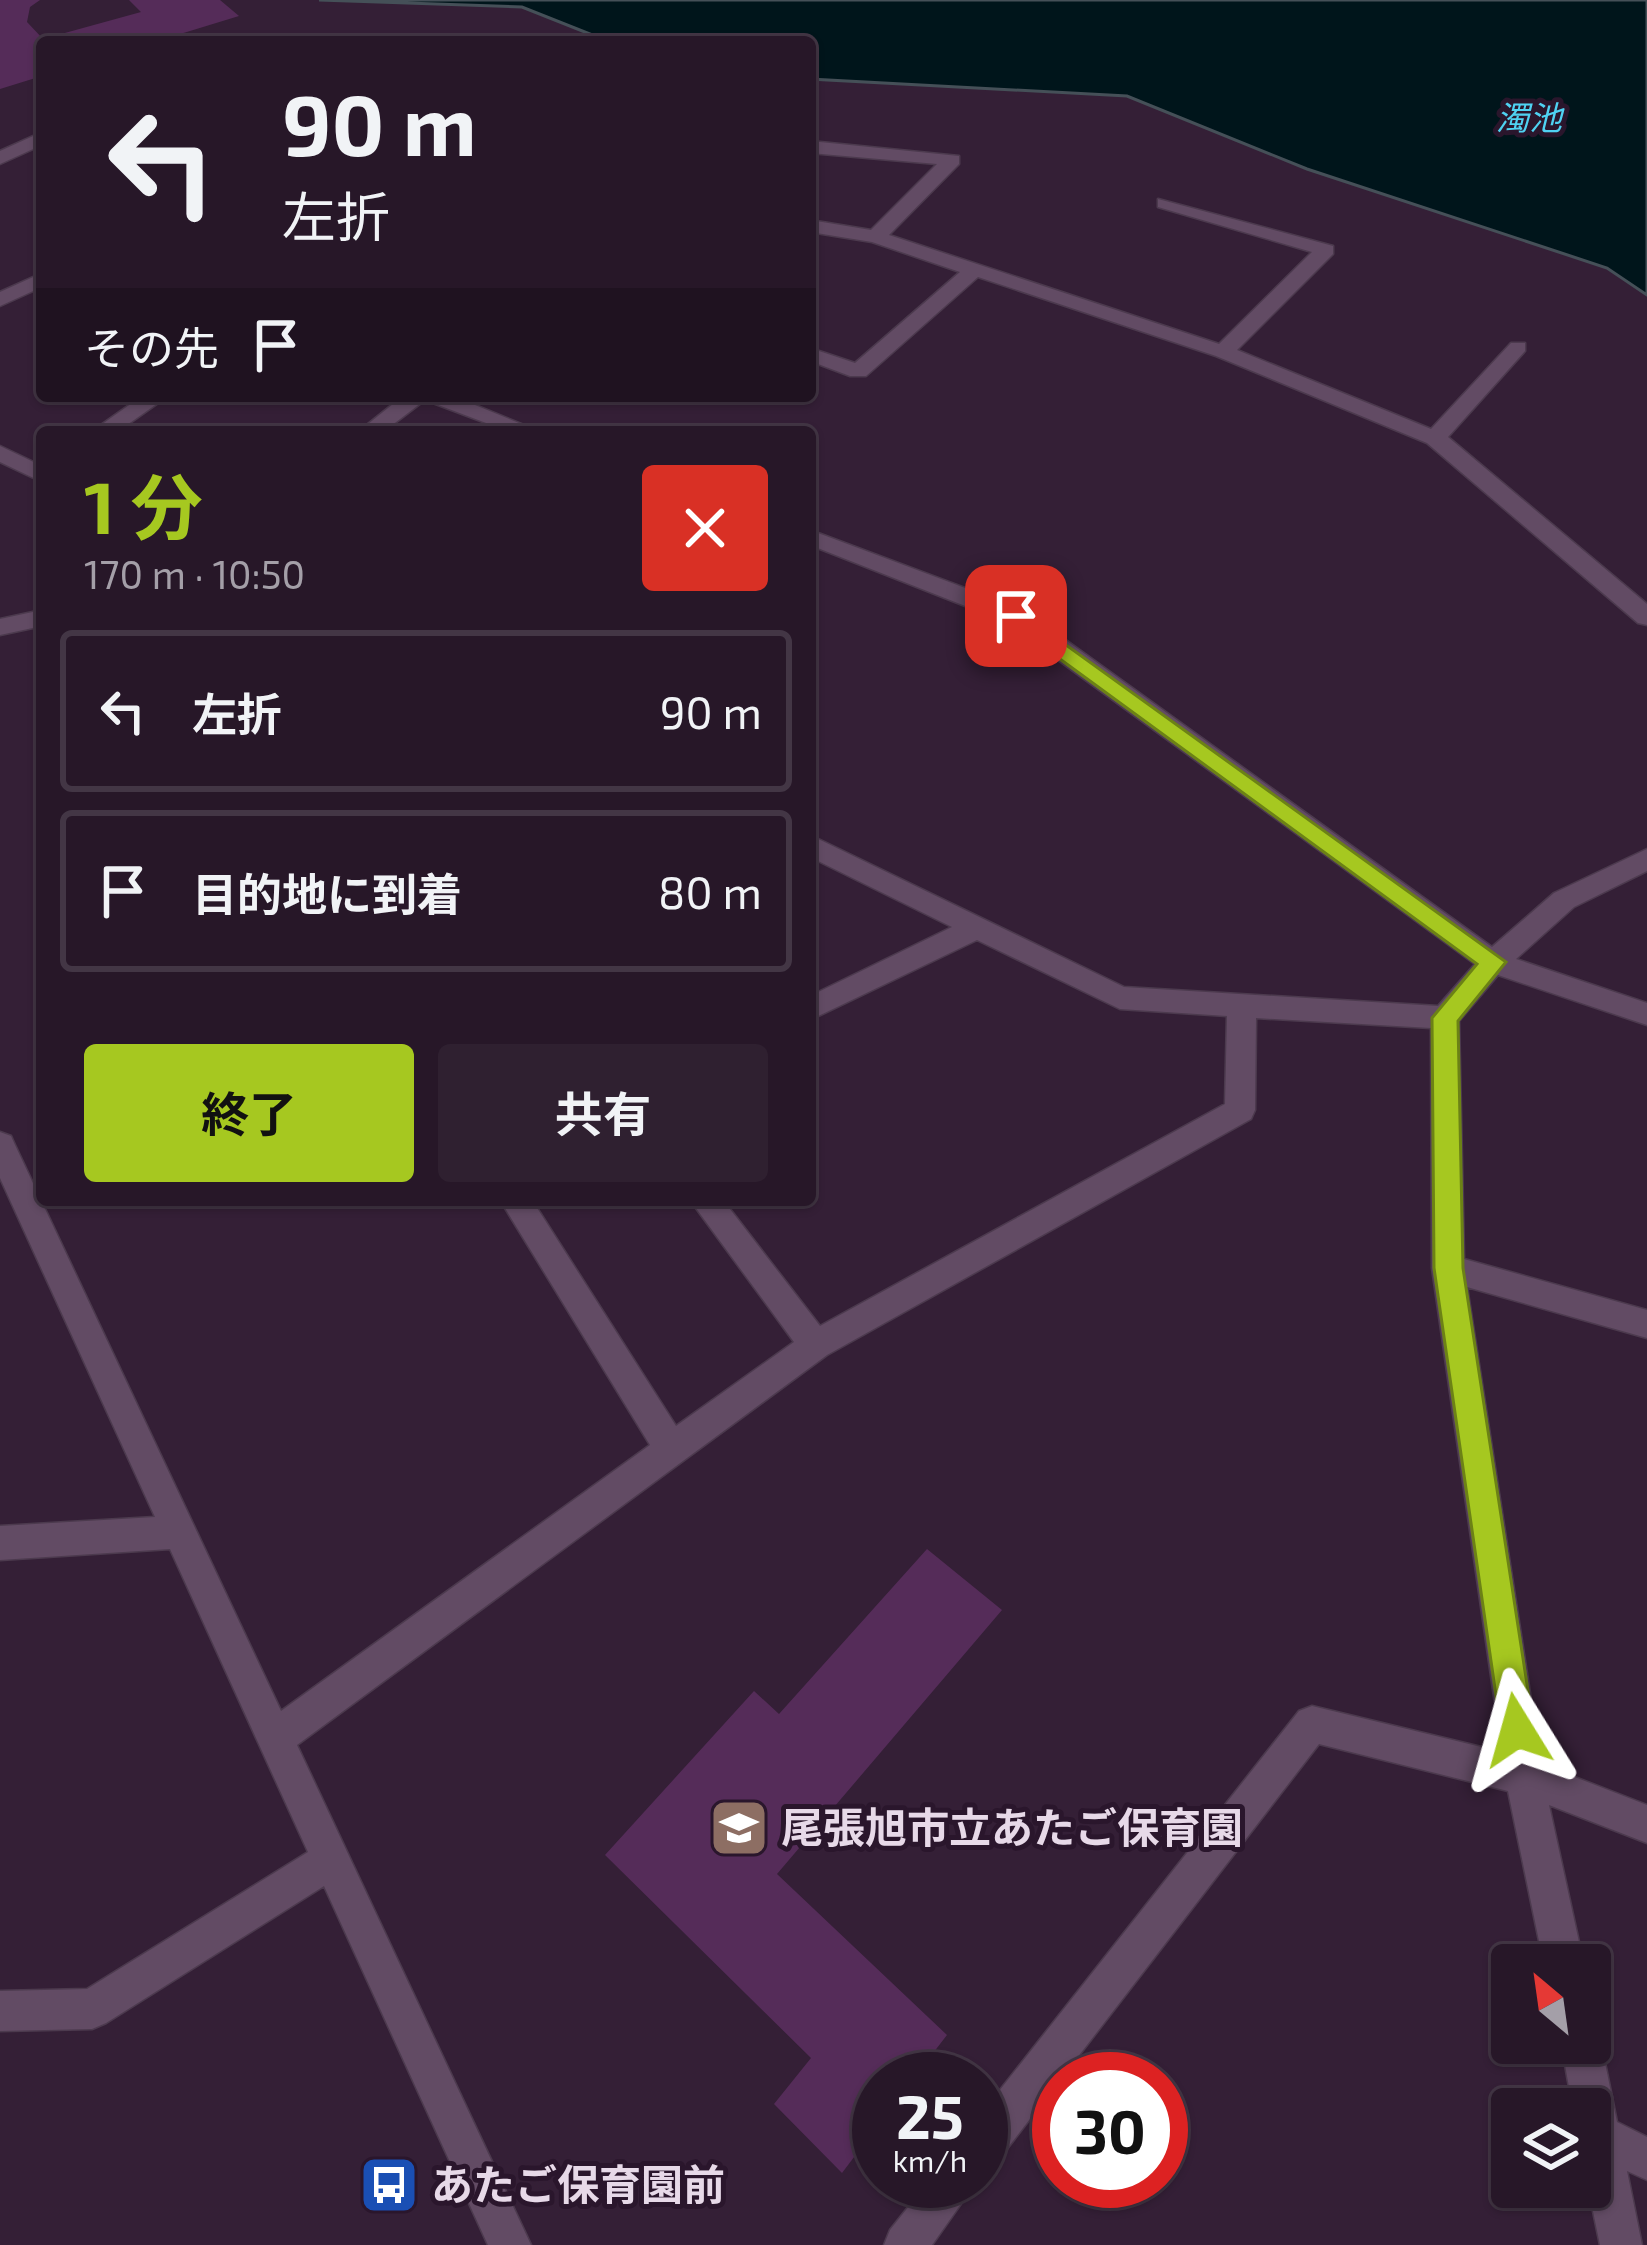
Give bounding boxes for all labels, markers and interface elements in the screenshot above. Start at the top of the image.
text: 90 m [282,72,477,173]
icon: left [84,84,240,240]
water label: 濁池 [1496,97,1565,137]
text: 左折 [282,183,390,248]
icon: arrive [243,312,309,378]
text: その先 [84,320,219,374]
text: 1 分 [84,462,203,548]
button: close [642,465,768,591]
text: 170 m · 10:50 [84,550,305,597]
pin [965,565,1067,667]
icon: arrive [983,583,1049,649]
icon: left [90,678,156,744]
text: 90 m [660,684,762,738]
text: 左折 [192,686,282,740]
icon: arrive [90,858,156,924]
text: 80 m [658,864,762,918]
text: 目的地に到着 [192,866,462,920]
button: 終了 [84,1044,414,1182]
button: 共有 [438,1044,768,1182]
position arrow [1454,1667,1580,1793]
school or university icon: 尾張旭市立あたご保育園 [708,1797,770,1859]
place label: 尾張旭市立あたご保育園 [781,1801,1243,1851]
north arrow [1491,1944,1611,2064]
map controls [1491,1944,1611,2208]
speed limit sign: 30 [1032,2052,1188,2208]
text: 25 [896,2079,964,2151]
button: layers [1491,2088,1611,2208]
text: km/h [893,2142,967,2178]
bus stop icon: あたご保育園前 [358,2154,420,2216]
place label: あたご保育園前 [431,2158,725,2208]

